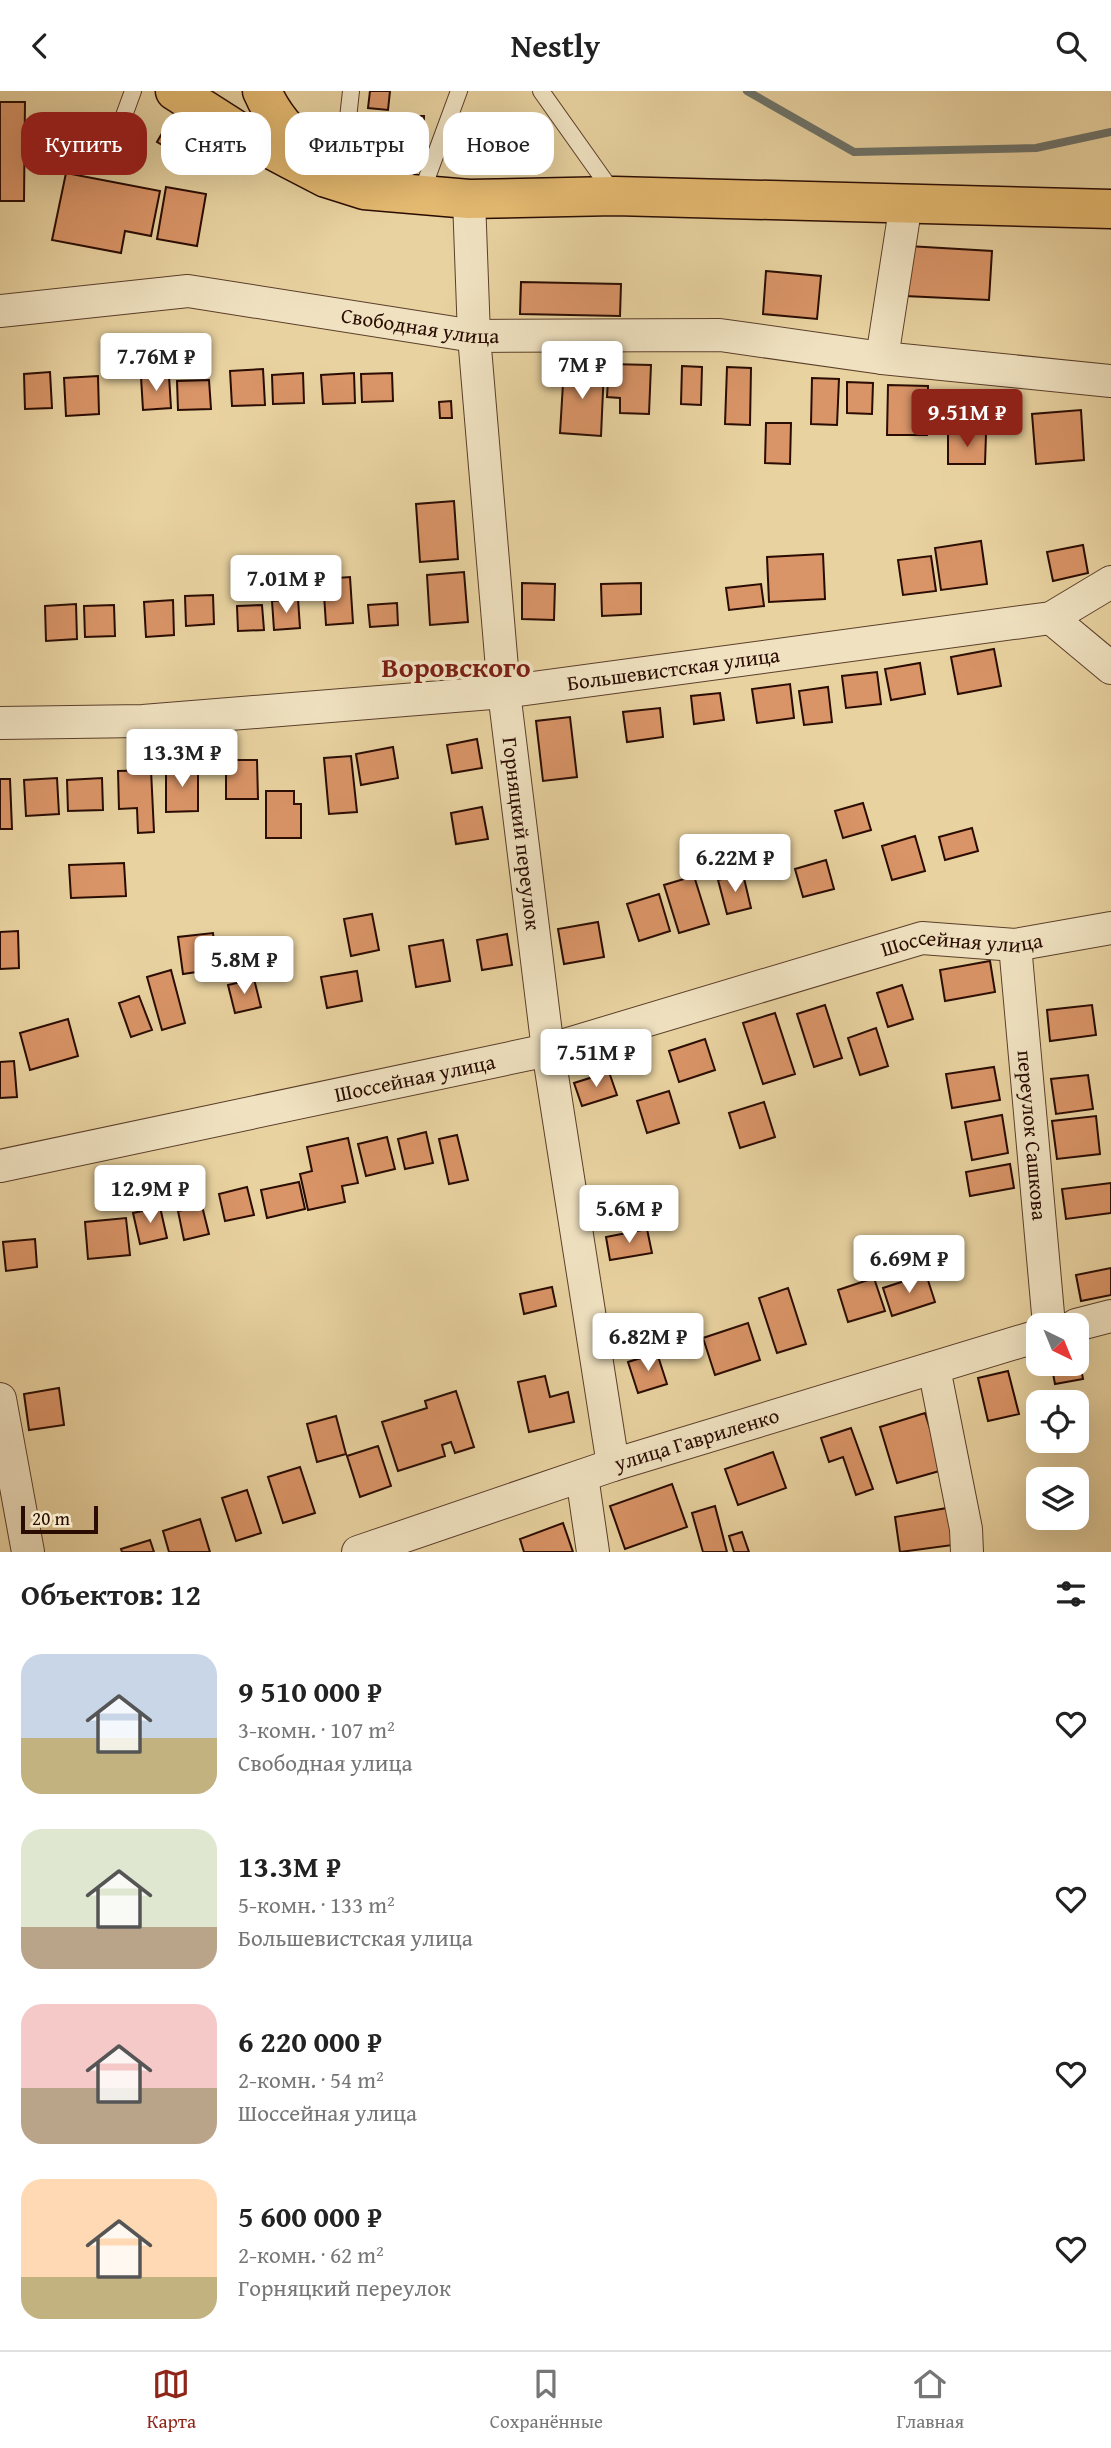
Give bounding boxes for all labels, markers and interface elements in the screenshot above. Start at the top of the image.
text: Nestly [511,22,600,69]
icon: back [21,27,59,65]
icon: search [1052,27,1090,65]
chip: Купить [21,112,147,175]
chip: Снять [161,112,271,175]
chip: Фильтры [285,112,429,175]
chip: Новое [443,112,554,175]
street label: Свободная улица [339,299,499,351]
pin: 7.76M ₽ [91,334,221,393]
text: 7.76M ₽ [116,339,196,372]
pin: 7M ₽ [541,341,623,401]
text: 7M ₽ [558,347,606,380]
pin: 9.51M ₽ [902,389,1032,449]
text: 9.51M ₽ [927,395,1007,428]
pin: 7.01M ₽ [221,555,351,615]
text: 7.01M ₽ [246,561,326,594]
street label: Большевистская улица [565,639,782,698]
district label: Воровского [381,646,531,687]
pin: 13.3M ₽ [117,729,247,789]
text: 13.3M ₽ [142,735,222,768]
street label: Горняцкий переулок [495,735,549,932]
pin: 6.22M ₽ [670,835,800,894]
text: 6.22M ₽ [695,840,775,873]
street label: Шоссейная улица [877,921,1045,964]
pin: 5.8M ₽ [187,937,301,996]
text: 5.8M ₽ [210,942,278,975]
pin: 7.51M ₽ [531,1030,661,1089]
text: 7.51M ₽ [556,1035,636,1068]
street label: Шоссейная улица [332,1046,498,1110]
street label: переулок Сашкова [1009,1049,1056,1222]
pin: 12.9M ₽ [85,1165,215,1225]
text: 12.9M ₽ [110,1171,190,1204]
pin: 5.6M ₽ [572,1185,686,1245]
text: 5.6M ₽ [595,1191,663,1224]
pin: 6.69M ₽ [844,1235,974,1295]
text: 6.69M ₽ [869,1241,949,1274]
pin: 6.82M ₽ [583,1313,713,1373]
north arrow [1026,1313,1088,1375]
map controls [1026,1313,1089,1530]
text: 6.82M ₽ [608,1319,688,1352]
button: locate [1026,1390,1089,1453]
street label: улица Гавриленко [609,1399,783,1479]
button: layers [1026,1467,1089,1530]
scale bar [21,1503,98,1535]
text: 20 m [32,1504,70,1532]
text: Объектов: 12 [21,1572,201,1616]
icon: filters [1052,1575,1090,1613]
text: 9 510 000 ₽ [238,1669,382,1713]
icon: home [77,1682,161,1766]
icon: heart [1052,1705,1090,1743]
text: 3-комн. · 107 m² [238,1713,395,1746]
text: Свободная улица [238,1746,413,1779]
text: 13.3M ₽ [238,1844,341,1888]
icon: home [77,1857,161,1941]
icon: heart [1052,1880,1090,1918]
text: 5-комн. · 133 m² [238,1888,395,1921]
text: Большевистская улица [238,1921,473,1954]
text: 6 220 000 ₽ [238,2019,382,2063]
icon: home [77,2032,161,2116]
icon: heart [1052,2055,1090,2093]
text: 2-комн. · 54 m² [238,2063,384,2096]
text: Шоссейная улица [238,2096,417,2129]
text: 5 600 000 ₽ [238,2194,382,2238]
icon: home [77,2207,161,2291]
icon: heart [1052,2230,1090,2268]
text: 2-комн. · 62 m² [238,2238,384,2271]
text: Горняцкий переулок [238,2271,451,2304]
tab: Карта [147,2365,196,2435]
tab: Сохранённые [490,2365,603,2435]
tab: Главная [897,2365,964,2435]

